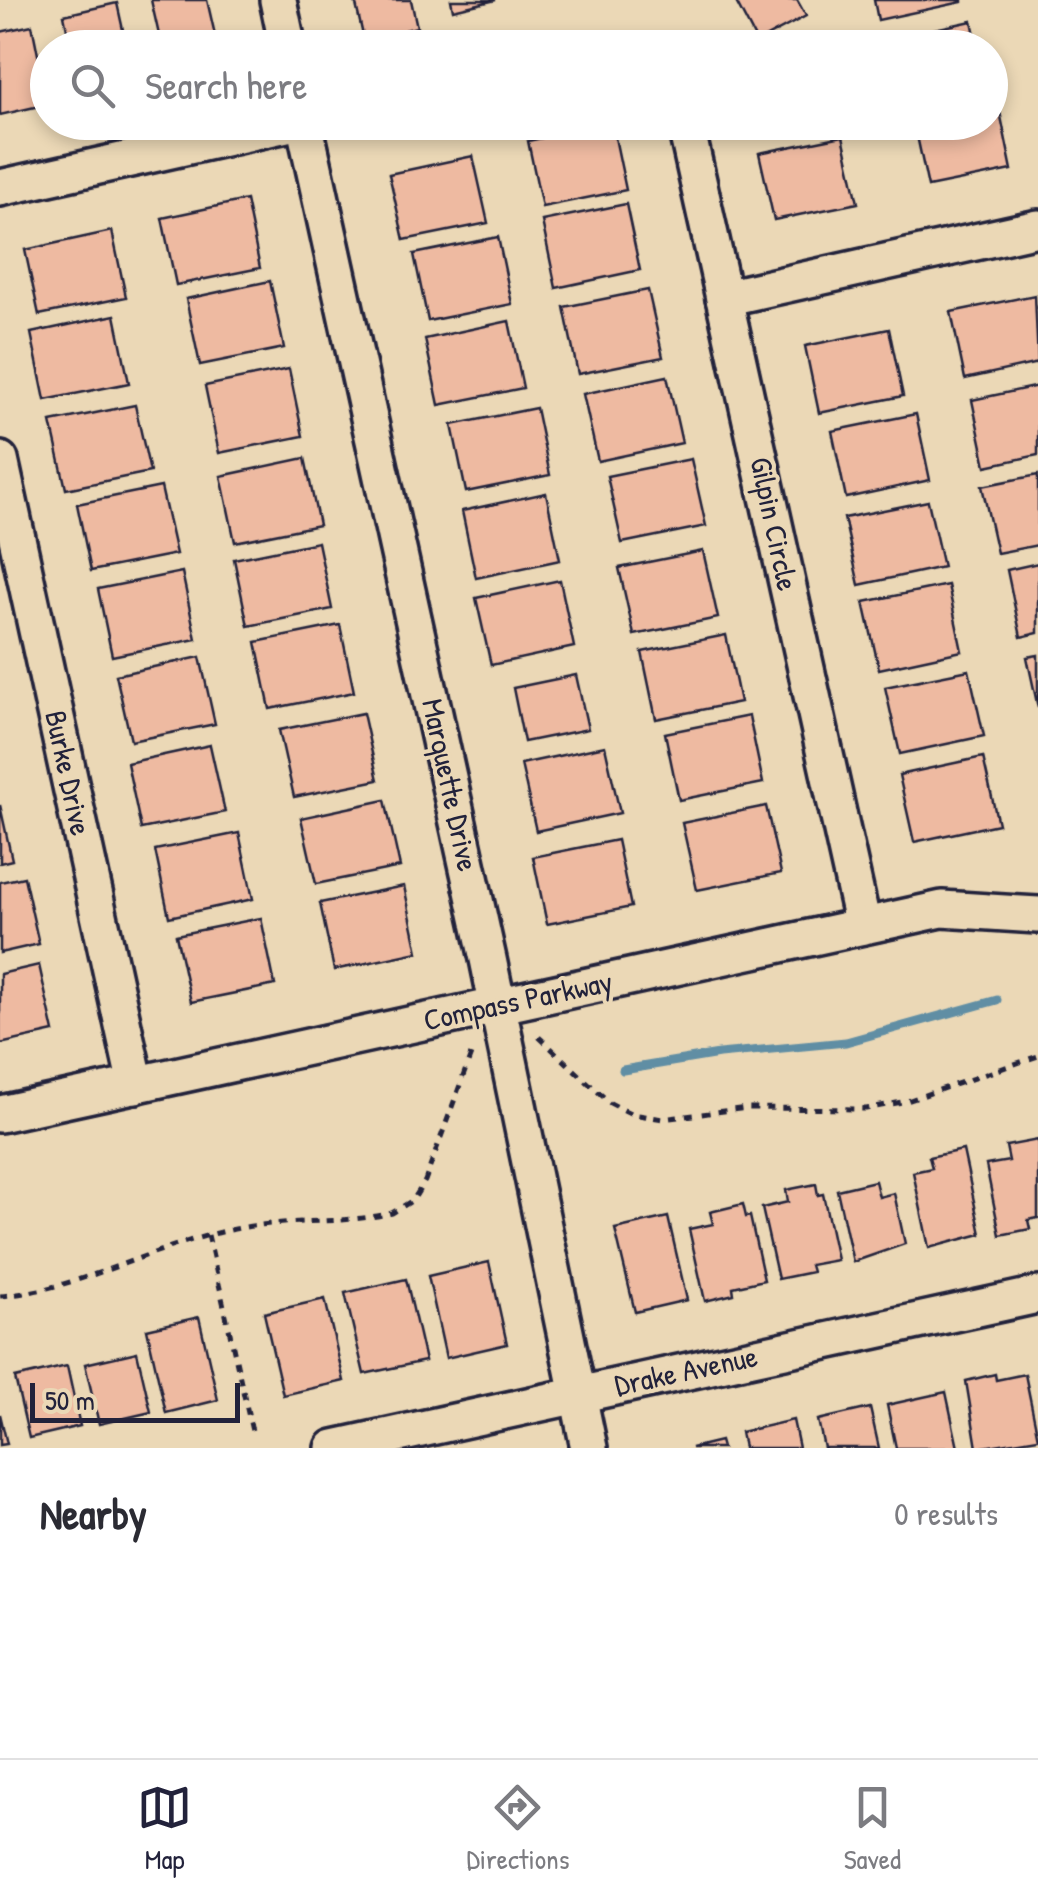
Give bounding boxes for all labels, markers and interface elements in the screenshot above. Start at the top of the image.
search box [30,30,1008,140]
icon: search [65,58,120,113]
text: Search here [145,59,307,111]
street label: Gilpin Circle [741,453,809,594]
street label: Marquette Drive [413,695,489,875]
street label: Burke Drive [36,707,102,839]
street label: Compass Parkway [420,960,616,1040]
street label: Drake Avenue [611,1335,761,1405]
scale bar [30,1378,240,1422]
text: 50 m [45,1381,95,1419]
text: Nearby [40,1485,147,1542]
text: 0 results [894,1492,998,1535]
tab: Map [137,1780,192,1878]
tab: Directions [466,1780,569,1878]
tab: Saved [844,1780,901,1878]

